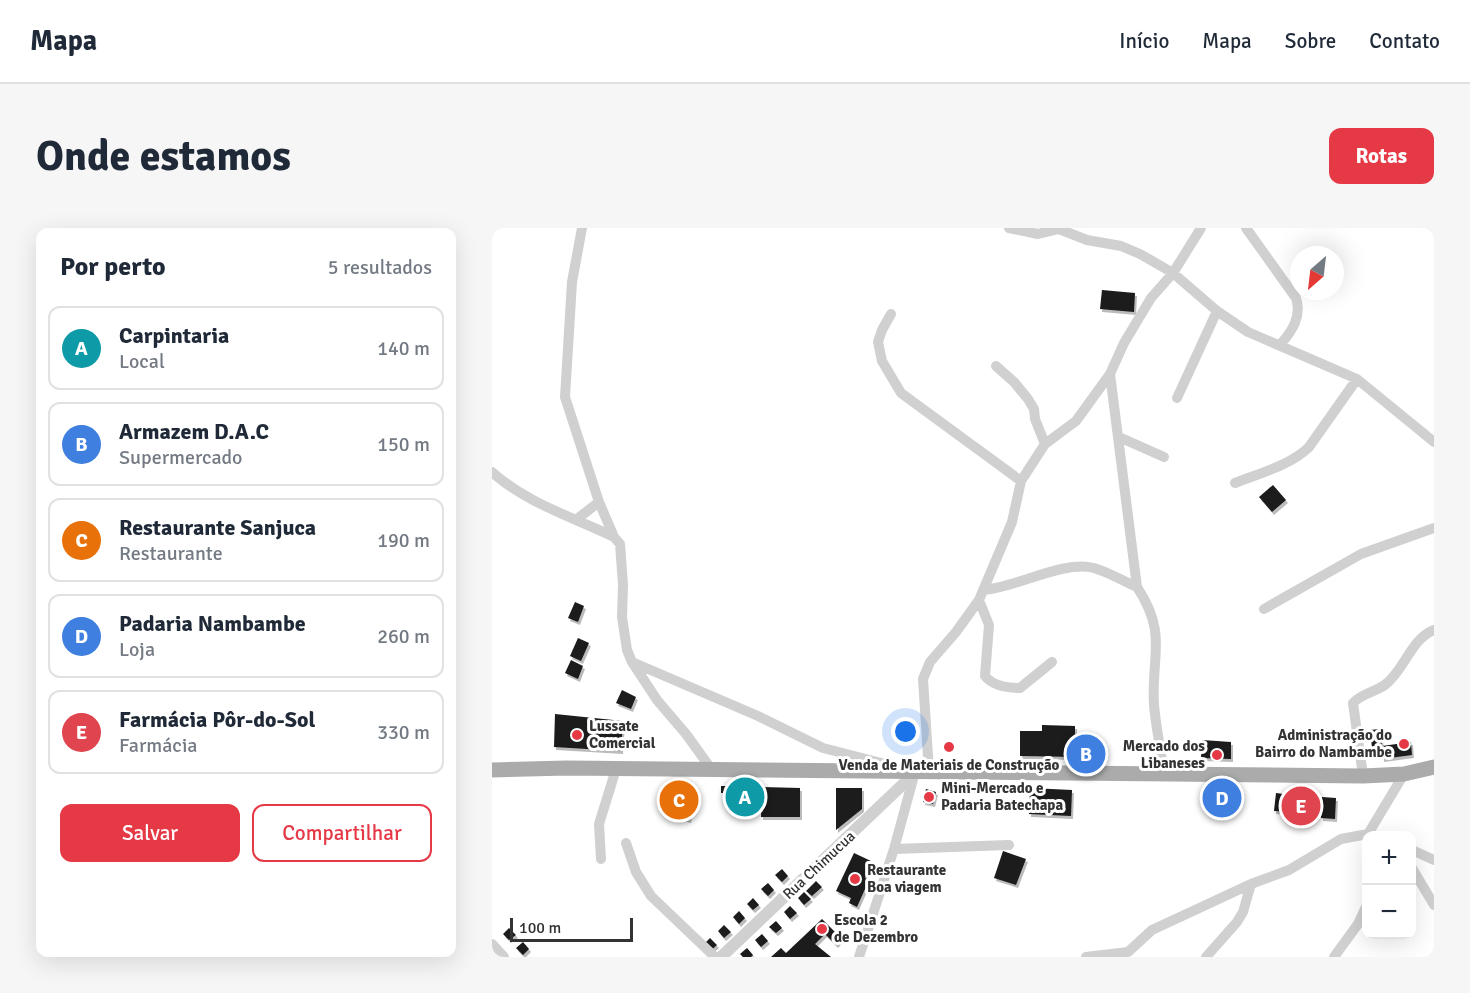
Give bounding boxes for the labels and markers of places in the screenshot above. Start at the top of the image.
place label: Lussate Comercial [589,717,656,752]
place label: Administração do Bairro do Nambambe [1255,726,1392,761]
marker: Lussate Comercial [570,728,584,742]
pin: B [1066,732,1106,776]
place label: Mercado dos Libaneses [1123,737,1205,772]
marker: Administração do Bairro do Nambambe [1397,737,1411,751]
marker: Venda de Materiais de Construção [942,740,956,754]
marker: Mercado dos Libaneses [1210,748,1224,762]
place label: Venda de Materiais de Construção [839,756,1060,774]
pin: A [726,774,764,820]
pin: D [1202,776,1242,820]
pin: C [660,778,699,822]
place label: Mini-Mercado e Padaria Batechapa [941,779,1063,814]
pin: E [1282,784,1320,828]
marker: Mini-Mercado e Padaria Batechapa [922,790,936,804]
place label: Restaurante Boa viagem [867,861,946,896]
marker: Restaurante Boa viagem [848,872,862,886]
place label: Escola 2 de Dezembro [834,911,918,946]
marker: Escola 2 de Dezembro [815,922,829,936]

